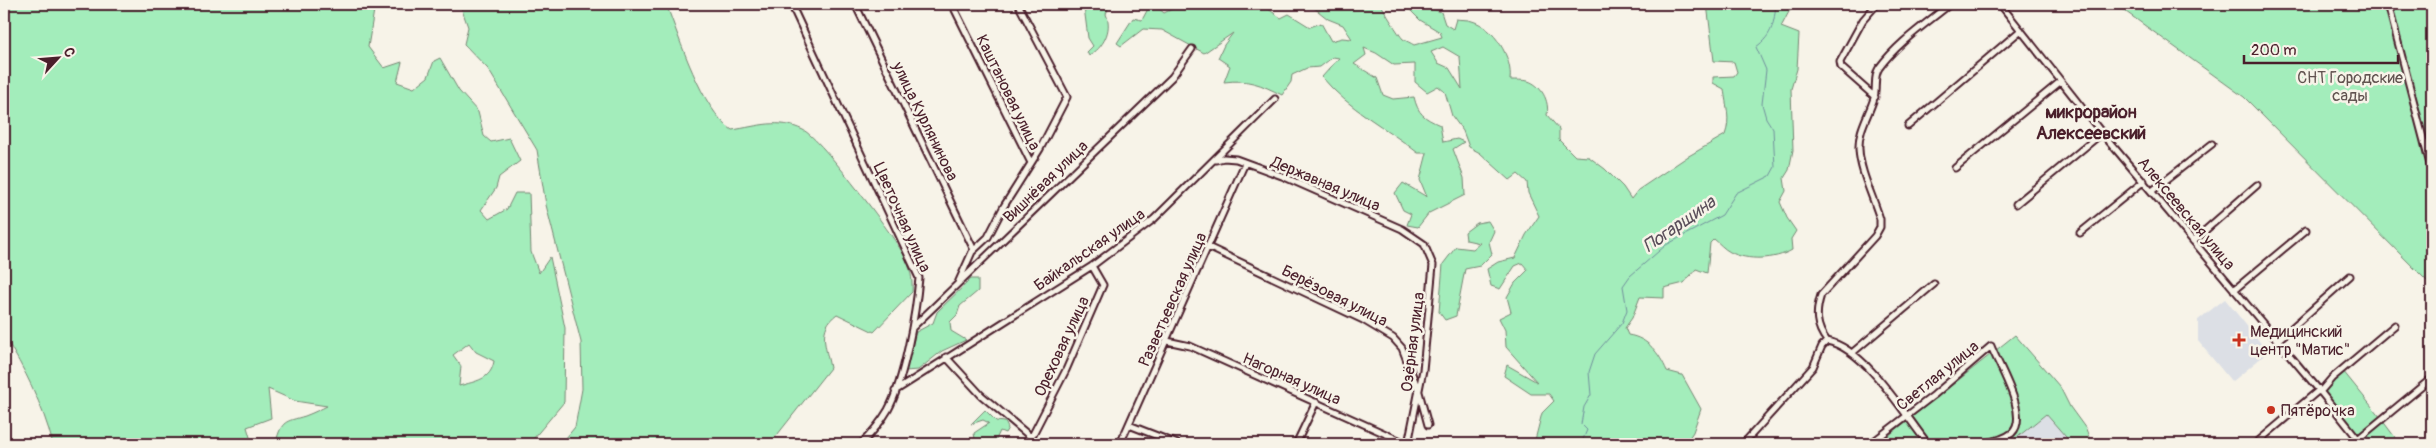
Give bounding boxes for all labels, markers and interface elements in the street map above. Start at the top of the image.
street label: Каштановая улица [971,31,1045,154]
north arrow [32,32,82,82]
scale bar [2244,32,2397,64]
text: 200 m [2251,41,2296,60]
text: С [60,45,79,60]
street label: улица Курлянинова [887,58,963,184]
park label: СНТ Городские сады [2297,68,2403,106]
district label: микрорайон Алексеевский [2036,101,2146,145]
street label: Вишнёвая улица [999,136,1092,227]
street label: Державная улица [1267,151,1383,216]
street label: Алексеевская улица [2133,153,2239,274]
street label: Цветочная улица [869,159,935,275]
water label: Погарщина [1639,190,1721,258]
street label: Байкальская улица [1030,204,1149,296]
street label: Разветьевская улица [1134,229,1211,370]
street label: Берёзовая улица [1278,261,1391,331]
street label: Озёрная улица [1397,291,1429,393]
street label: Ореховая улица [1030,293,1094,400]
place label: Медицинский центр "Матис" [2250,322,2350,360]
marker: Медицинский центр "Матис" [2232,333,2246,347]
street label: Светлая улица [1892,336,1983,415]
street label: Нагорная улица [1239,348,1344,409]
place label: Пятёрочка [2281,401,2355,421]
marker: Пятёрочка [2265,404,2277,416]

